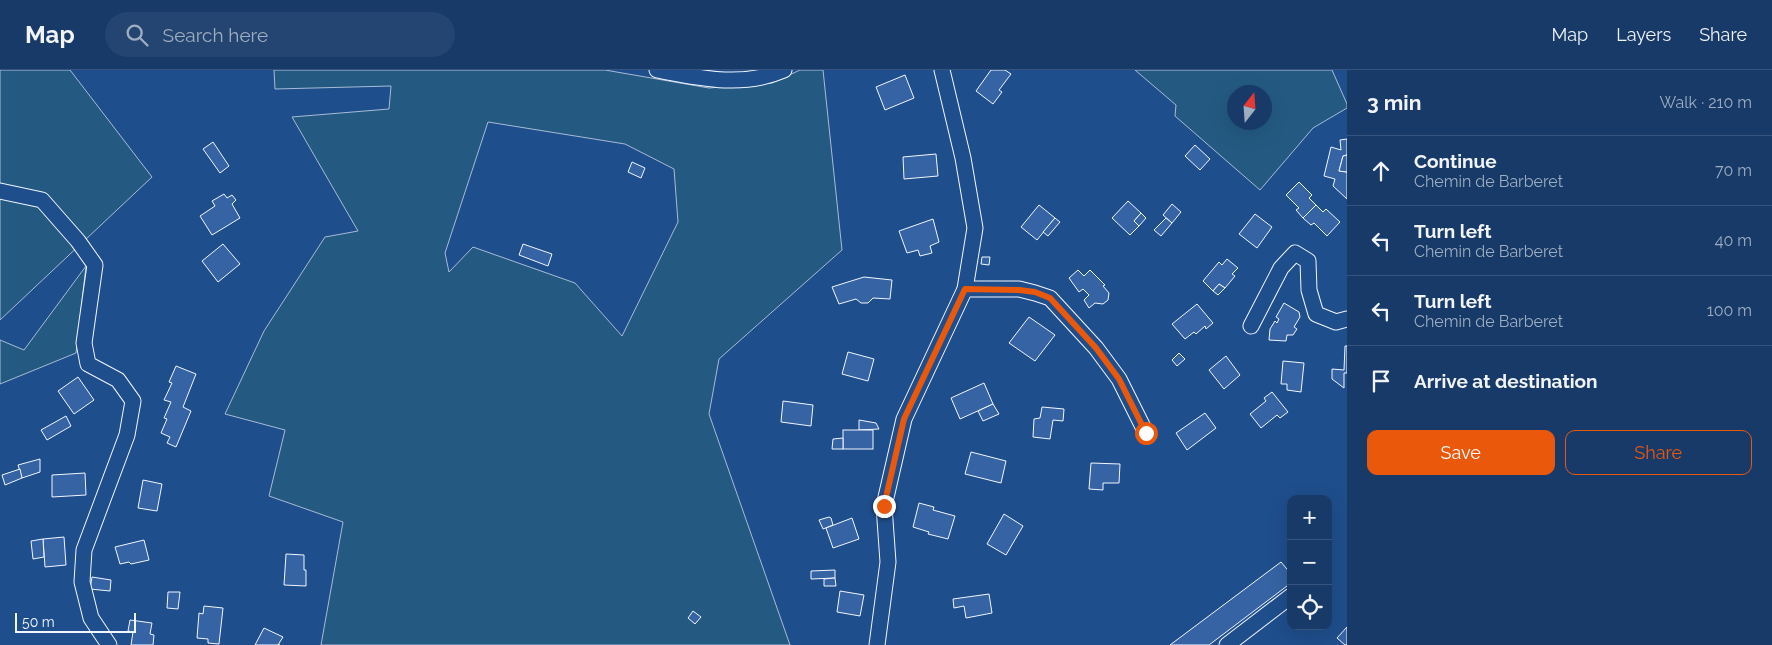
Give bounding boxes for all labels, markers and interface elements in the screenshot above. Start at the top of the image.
search box [105,12,455,57]
text: Map [25,20,75,49]
icon: search [123,21,151,49]
text: Search here [163,24,268,46]
text: Map [1552,24,1588,45]
text: Layers [1616,24,1671,45]
text: Share [1699,24,1747,45]
north arrow [1227,85,1272,130]
text: 3 min [1367,90,1421,115]
text: Walk · 210 m [1660,93,1752,112]
text: Continue [1414,150,1497,172]
icon: ahead [1367,157,1395,185]
text: 70 m [1715,161,1752,180]
text: Chemin de Barberet [1414,172,1563,191]
text: Turn left [1414,220,1491,242]
icon: left [1367,227,1395,255]
text: 40 m [1715,231,1752,250]
text: Chemin de Barberet [1414,242,1563,261]
text: Turn left [1414,290,1491,312]
icon: left [1367,297,1395,325]
text: 100 m [1707,301,1752,320]
text: Chemin de Barberet [1414,312,1563,331]
icon: arrive [1367,367,1395,395]
text: Arrive at destination [1414,370,1598,392]
route start [1135,422,1158,445]
button: Save [1367,430,1555,475]
button: Share [1565,430,1752,475]
route end [873,495,896,518]
map controls [1287,495,1332,630]
button: + [1287,495,1332,540]
button: − [1287,540,1332,585]
button: locate [1287,585,1332,630]
scale bar [15,610,136,633]
text: 50 m [22,614,55,630]

